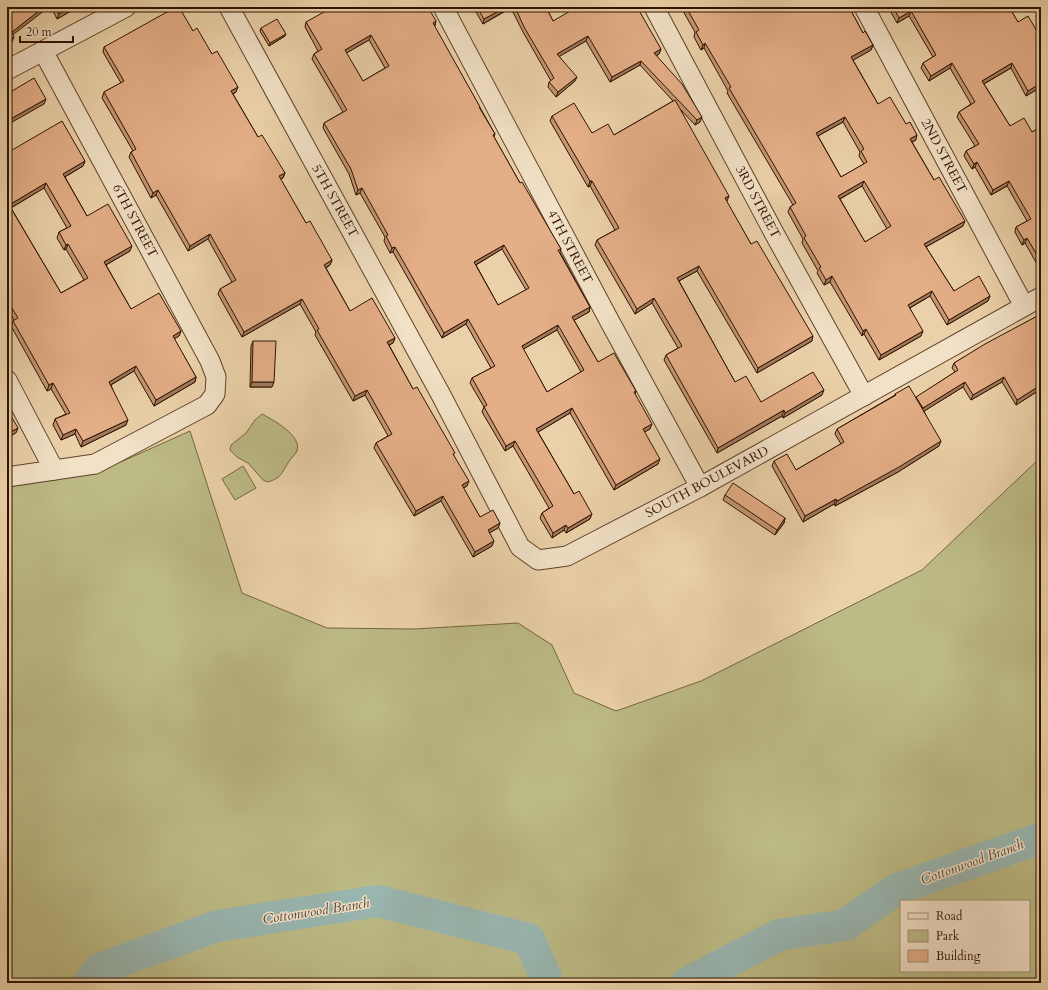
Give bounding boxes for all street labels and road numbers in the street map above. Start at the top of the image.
street label: 2ND STREET [917,115,972,197]
street label: 5TH STREET [307,161,363,241]
street label: 3RD STREET [731,162,785,242]
street label: 6TH STREET [108,181,162,261]
street label: 4TH STREET [543,207,597,287]
street label: SOUTH BOULEVARD [642,442,772,522]

